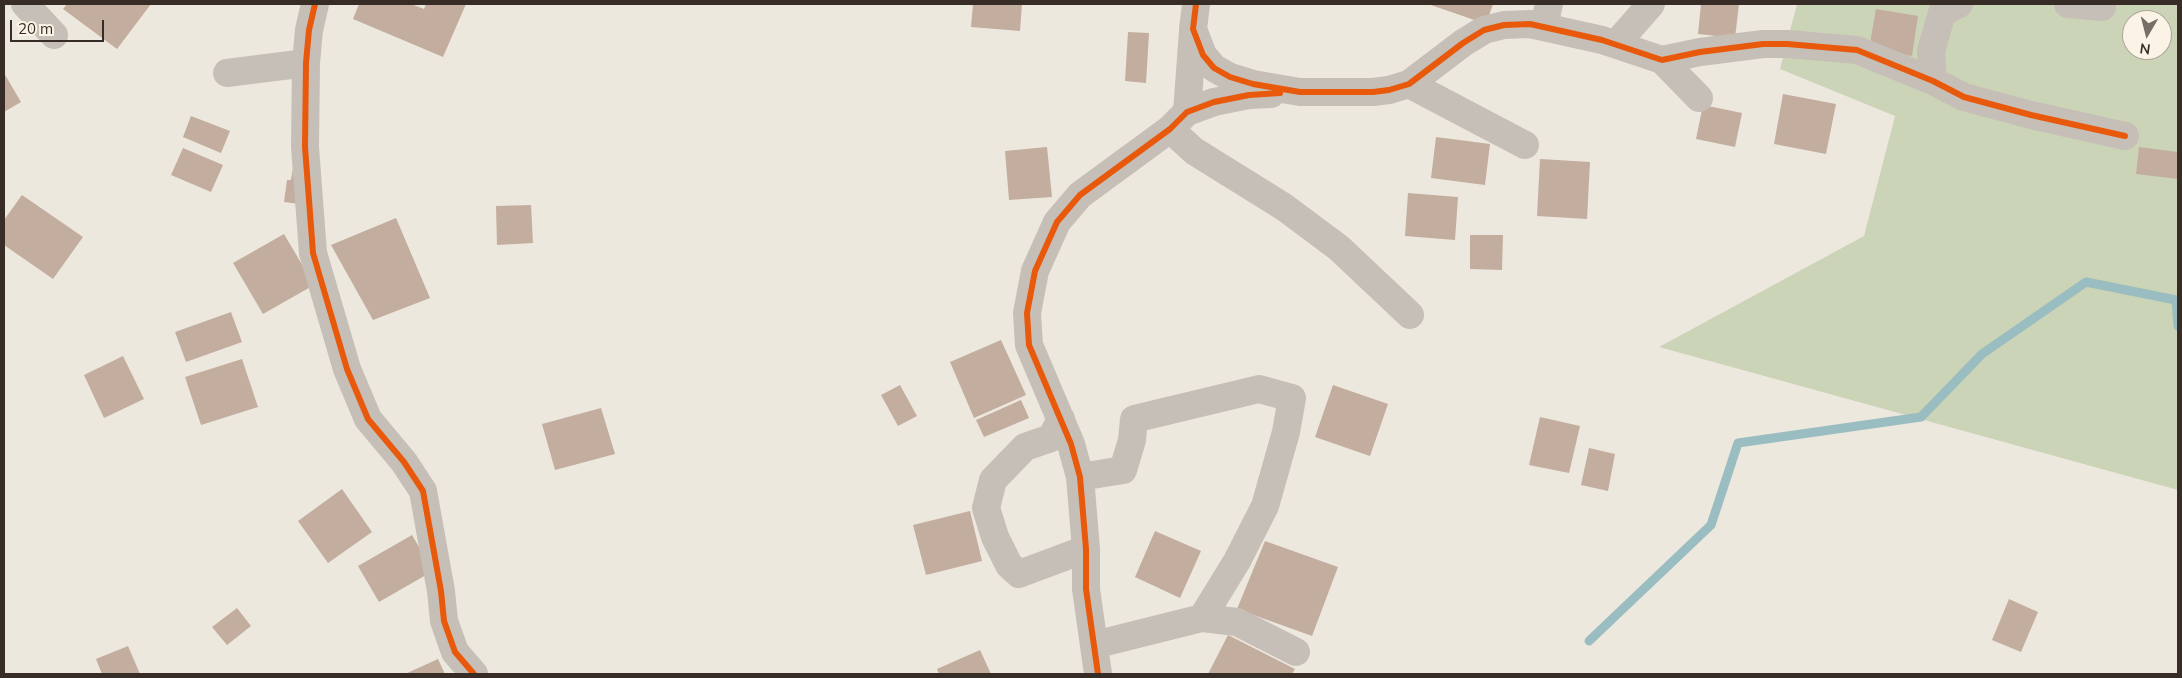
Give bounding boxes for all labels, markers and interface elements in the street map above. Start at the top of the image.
scale bar [12,10,106,42]
north arrow [2122,10,2172,60]
text: 20 m [18,19,53,38]
text: N [2139,39,2152,59]

